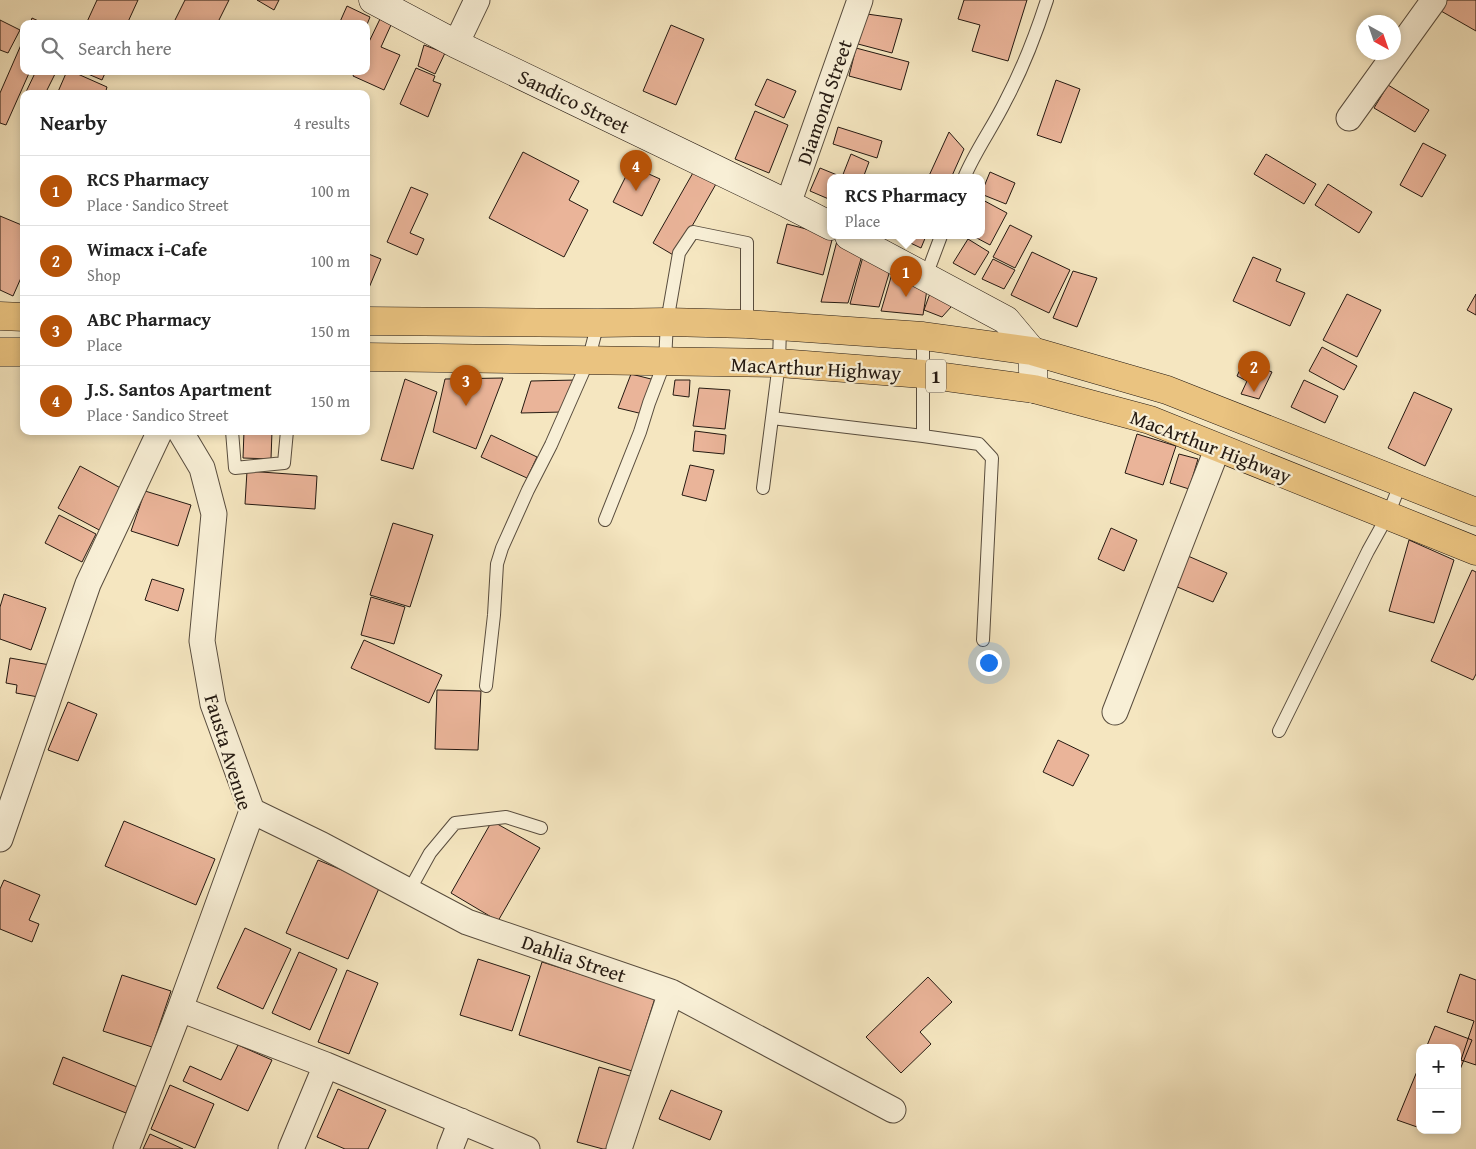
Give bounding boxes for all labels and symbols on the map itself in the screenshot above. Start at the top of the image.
north arrow [1356,15,1401,60]
street label: Diamond Street [789,36,859,168]
street label: Sandico Street [513,61,635,141]
pin: 4 [620,150,652,191]
pin: 1 [890,256,922,297]
street label: MacArthur Highway [730,349,902,387]
pin: 2 [1238,351,1270,392]
road number: 1 [926,360,946,392]
pin: 3 [450,365,482,406]
street label: MacArthur Highway [1126,402,1296,490]
your location [976,650,1002,676]
street label: Fausta Avenue [198,691,260,813]
street label: Dahlia Street [518,927,630,989]

